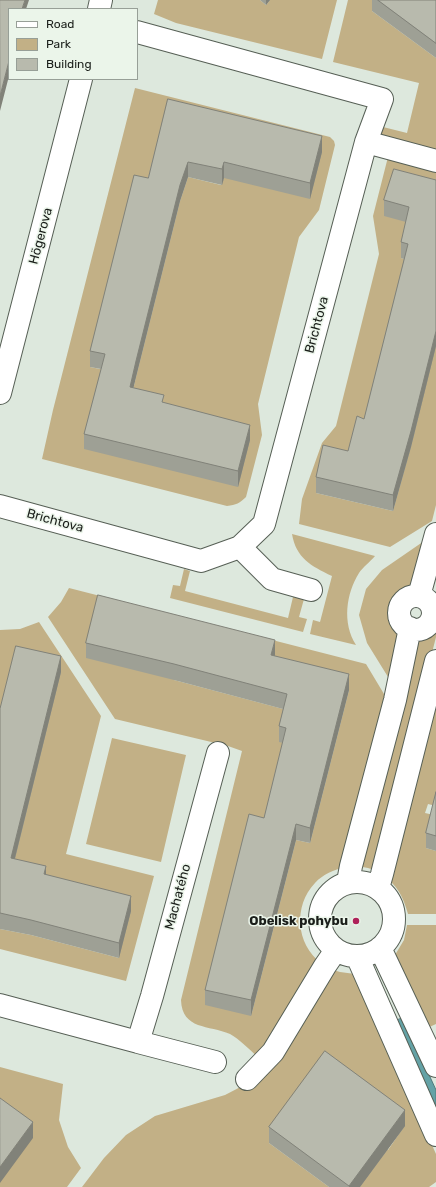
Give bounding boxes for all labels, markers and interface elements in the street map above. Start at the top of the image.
legend [8,8,138,80]
text: Road [46,17,74,31]
text: Park [46,37,71,51]
text: Building [46,57,92,71]
street label: Högerova [26,206,56,266]
street label: Brichtova [302,295,332,355]
street label: Brichtova [25,506,85,536]
street label: Machatého [162,862,194,932]
place label: Obelisk pohybu [249,913,348,929]
marker: Obelisk pohybu [351,916,361,926]

